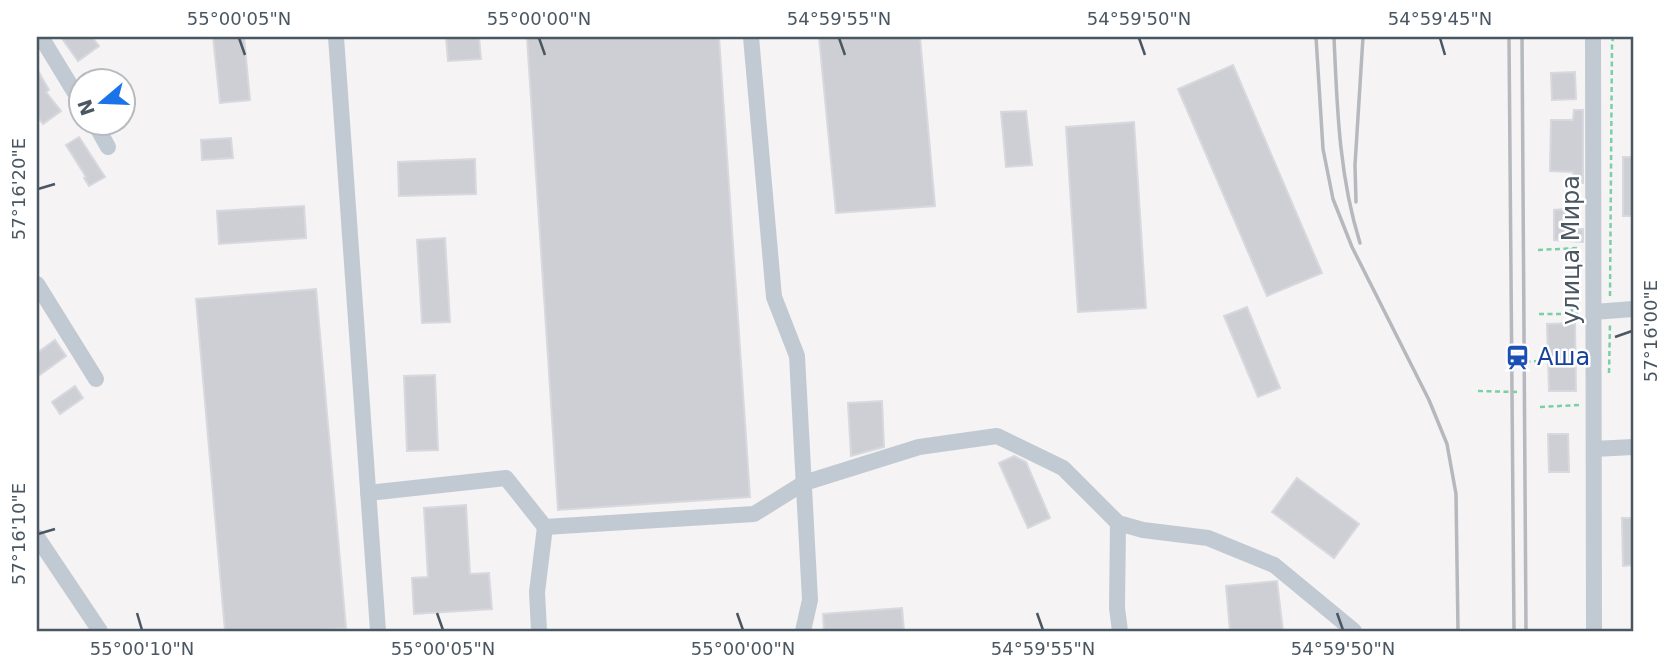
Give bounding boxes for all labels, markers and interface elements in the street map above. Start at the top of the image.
text: 55°00'05"N [187,8,291,29]
text: 55°00'00"N [487,8,591,29]
text: 54°59'55"N [787,8,891,29]
text: 54°59'50"N [1087,8,1191,29]
text: 54°59'45"N [1388,8,1492,29]
north arrow [66,66,136,136]
text: N [73,96,99,119]
text: 57°16'20"E [8,138,29,240]
street label: улица Мира [1557,175,1585,325]
text: 57°16'00"E [1640,280,1661,382]
station icon: Аша [1503,343,1531,371]
place label: Аша [1537,343,1590,371]
text: 57°16'10"E [8,483,29,585]
text: 55°00'10"N [90,638,194,659]
text: 55°00'05"N [391,638,495,659]
text: 55°00'00"N [691,638,795,659]
text: 54°59'55"N [991,638,1095,659]
text: 54°59'50"N [1291,638,1395,659]

